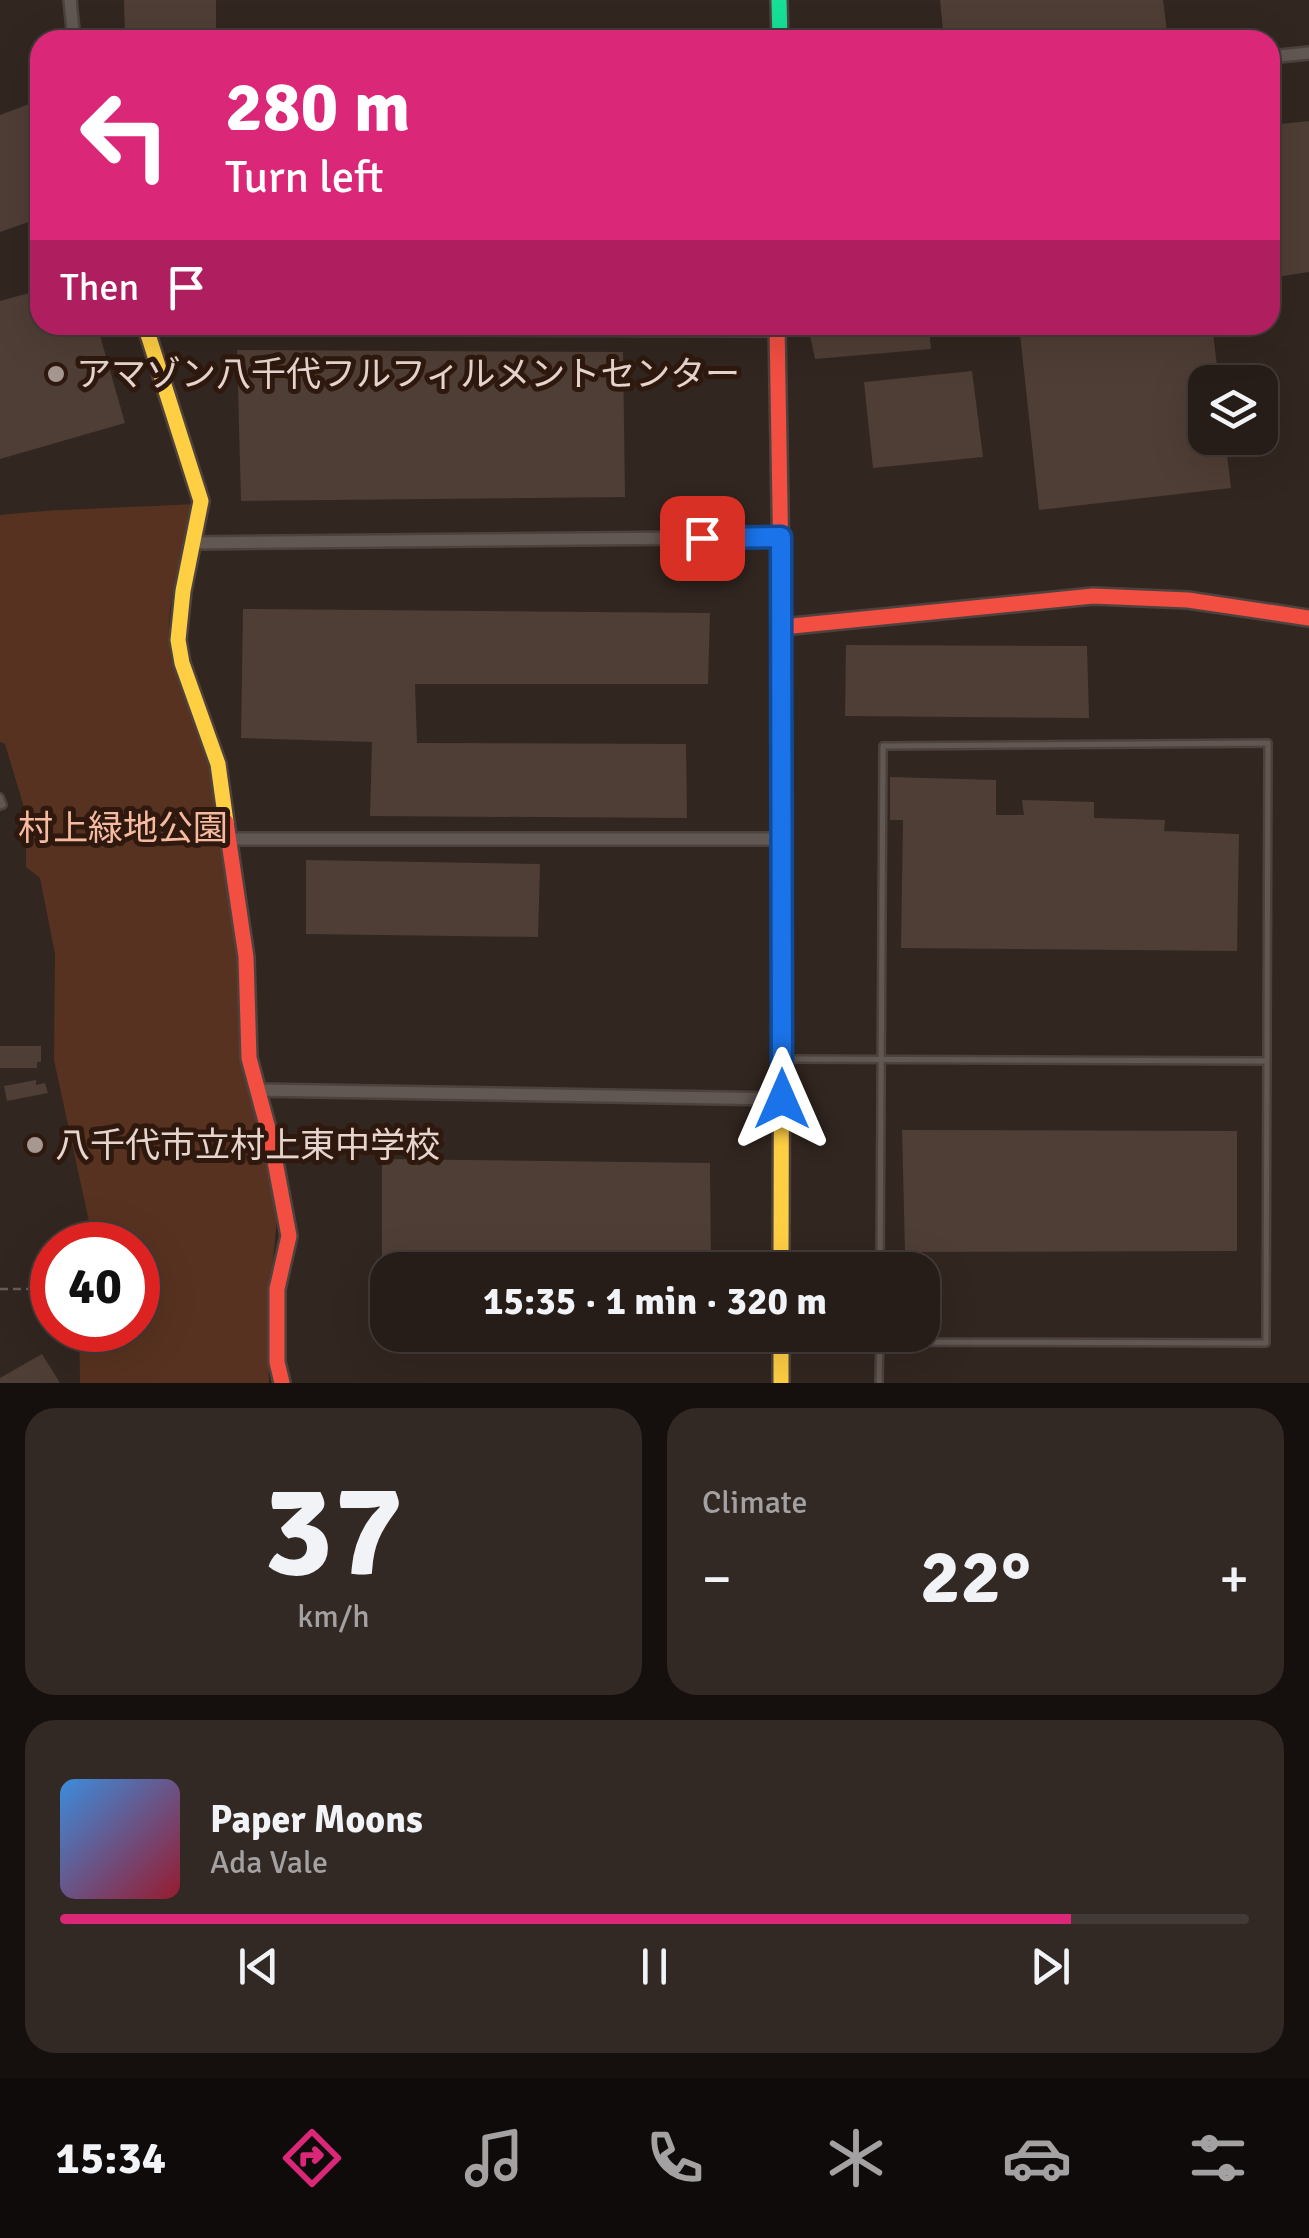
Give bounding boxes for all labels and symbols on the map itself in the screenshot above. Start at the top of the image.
place label: アマゾン八千代フルフィルメントセンター [76,353,740,396]
marker: アマゾン八千代フルフィルメントセンター [45,363,67,385]
pin [660,496,745,581]
park label: 村上緑地公園 [18,807,228,850]
position arrow [730,1047,834,1151]
place label: 八千代市立村上東中学校 [55,1124,440,1167]
marker: 八千代市立村上東中学校 [24,1134,46,1156]
speed limit sign: 40 [30,1222,160,1352]

